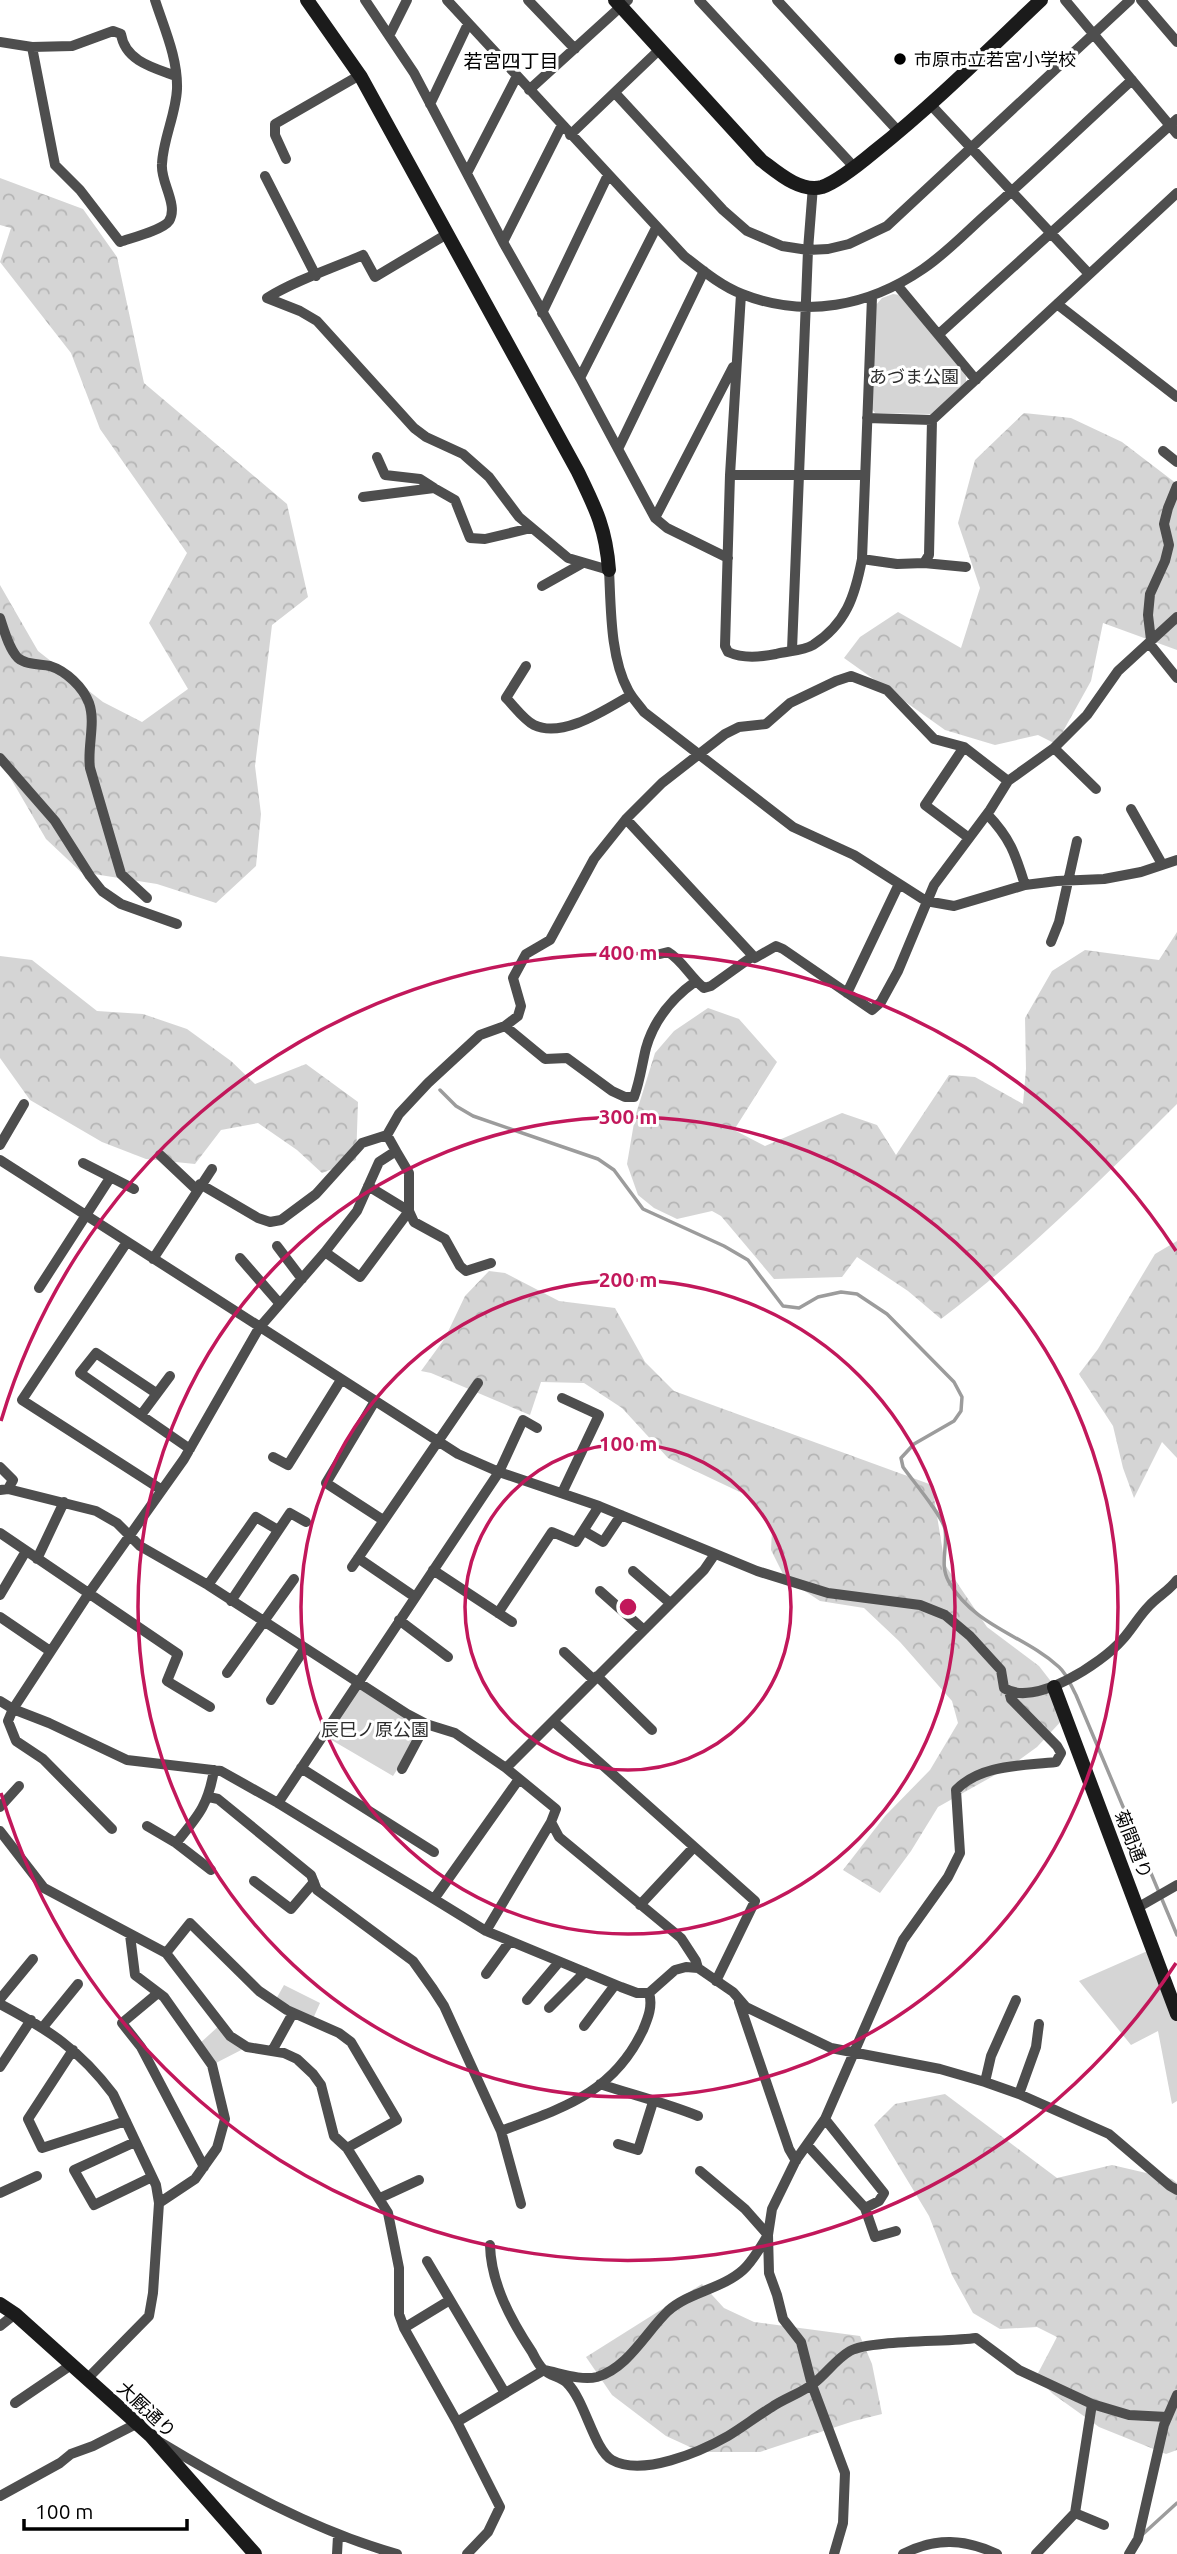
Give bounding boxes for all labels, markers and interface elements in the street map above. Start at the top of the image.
place label: 市原市立若宮小学校 [914,49,1076,69]
district label: 若宮四丁目 [463,50,559,72]
marker: 市原市立若宮小学校 [892,51,908,67]
park label: あづま公園 [869,366,959,386]
text: 400 m [599,940,657,964]
text: 300 m [599,1104,657,1128]
text: 200 m [599,1267,657,1291]
text: 100 m [599,1431,657,1455]
centre of rings [616,1595,640,1619]
park label: 辰巳ノ原公園 [321,1719,429,1739]
street label: 菊間通り [1112,1807,1156,1881]
street label: 大厩通り [114,2377,180,2441]
scale bar [24,2488,187,2532]
text: 100 m [35,2499,93,2523]

